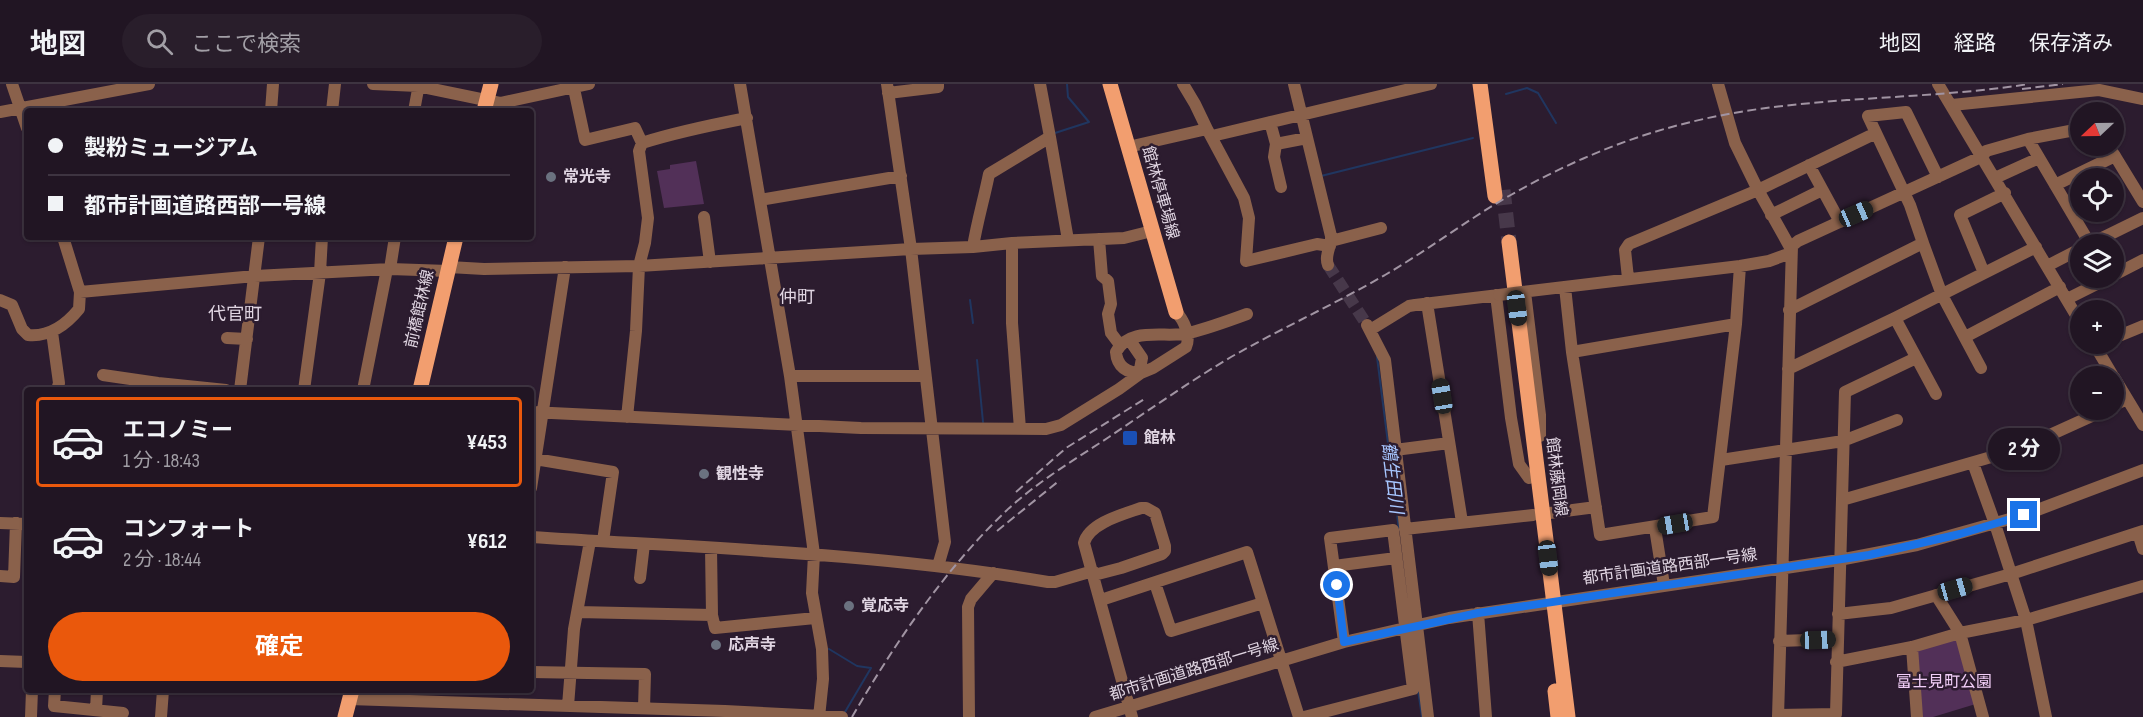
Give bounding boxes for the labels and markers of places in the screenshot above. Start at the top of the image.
place label: 常光寺 [563,168,611,187]
marker: 常光寺 [544,170,558,184]
marker: 館林 [1121,429,1139,447]
place label: 館林 [1144,429,1176,448]
place label: 観性寺 [716,465,764,484]
marker: 観性寺 [697,467,711,481]
place label: 覚応寺 [861,597,909,616]
marker: 覚応寺 [842,599,856,613]
place label: 応声寺 [728,636,776,655]
marker: 応声寺 [709,638,723,652]

